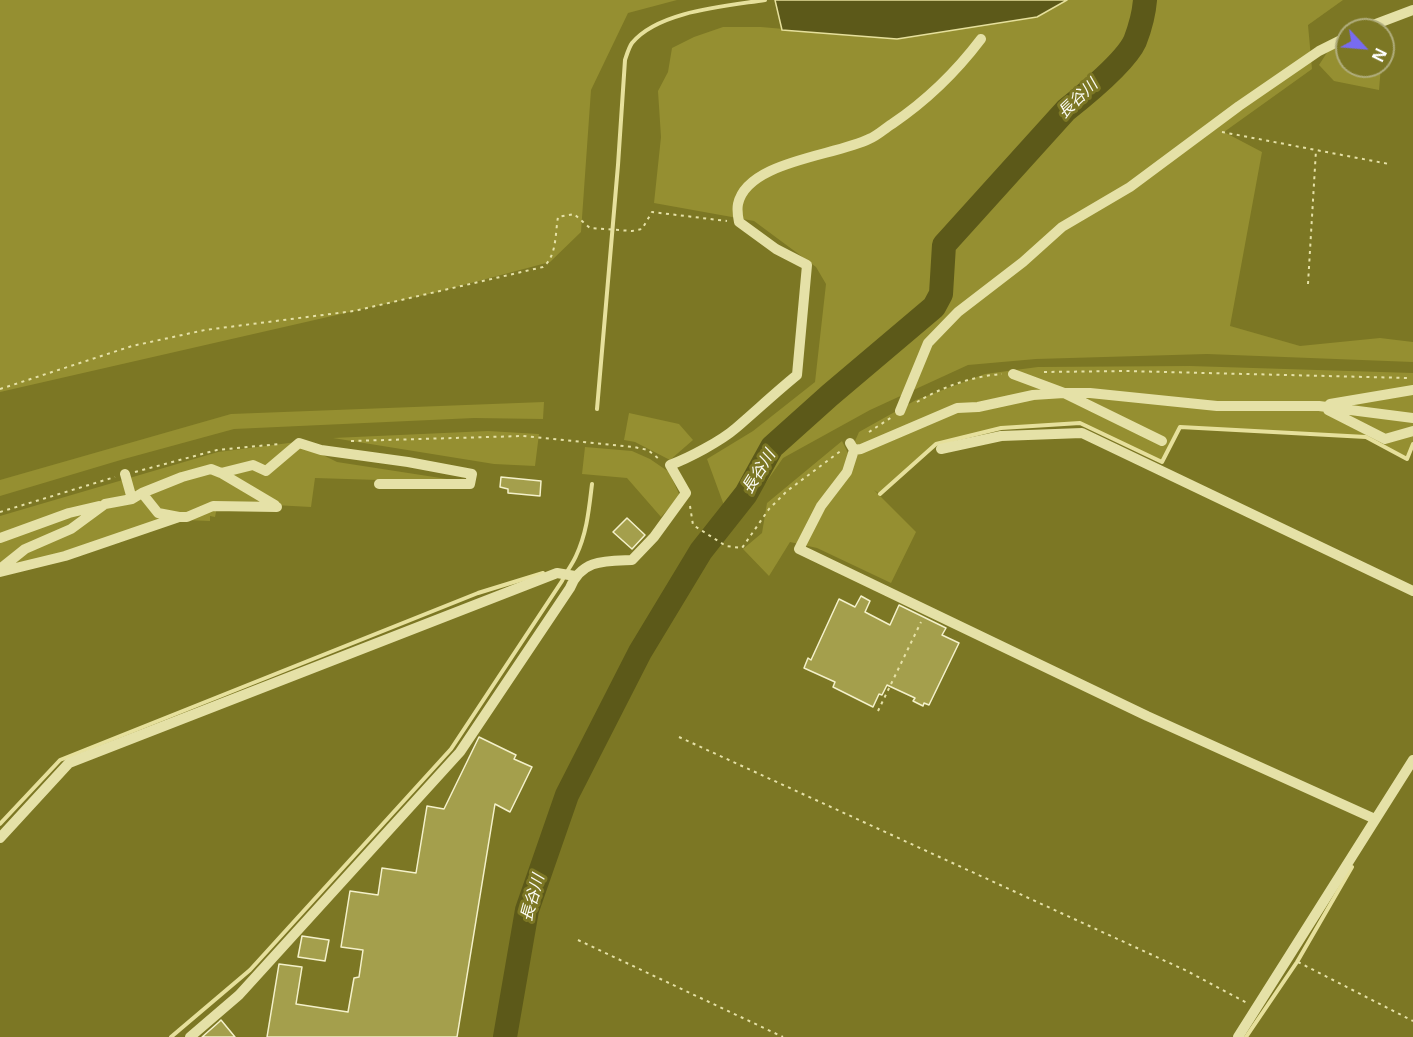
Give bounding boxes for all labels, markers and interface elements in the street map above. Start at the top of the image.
north arrow [1335,18,1395,78]
text: N [1367,44,1392,66]
water label: 長谷川 [1054,75,1102,123]
water label: 長谷川 [738,447,780,497]
water label: 長谷川 [517,872,549,924]

